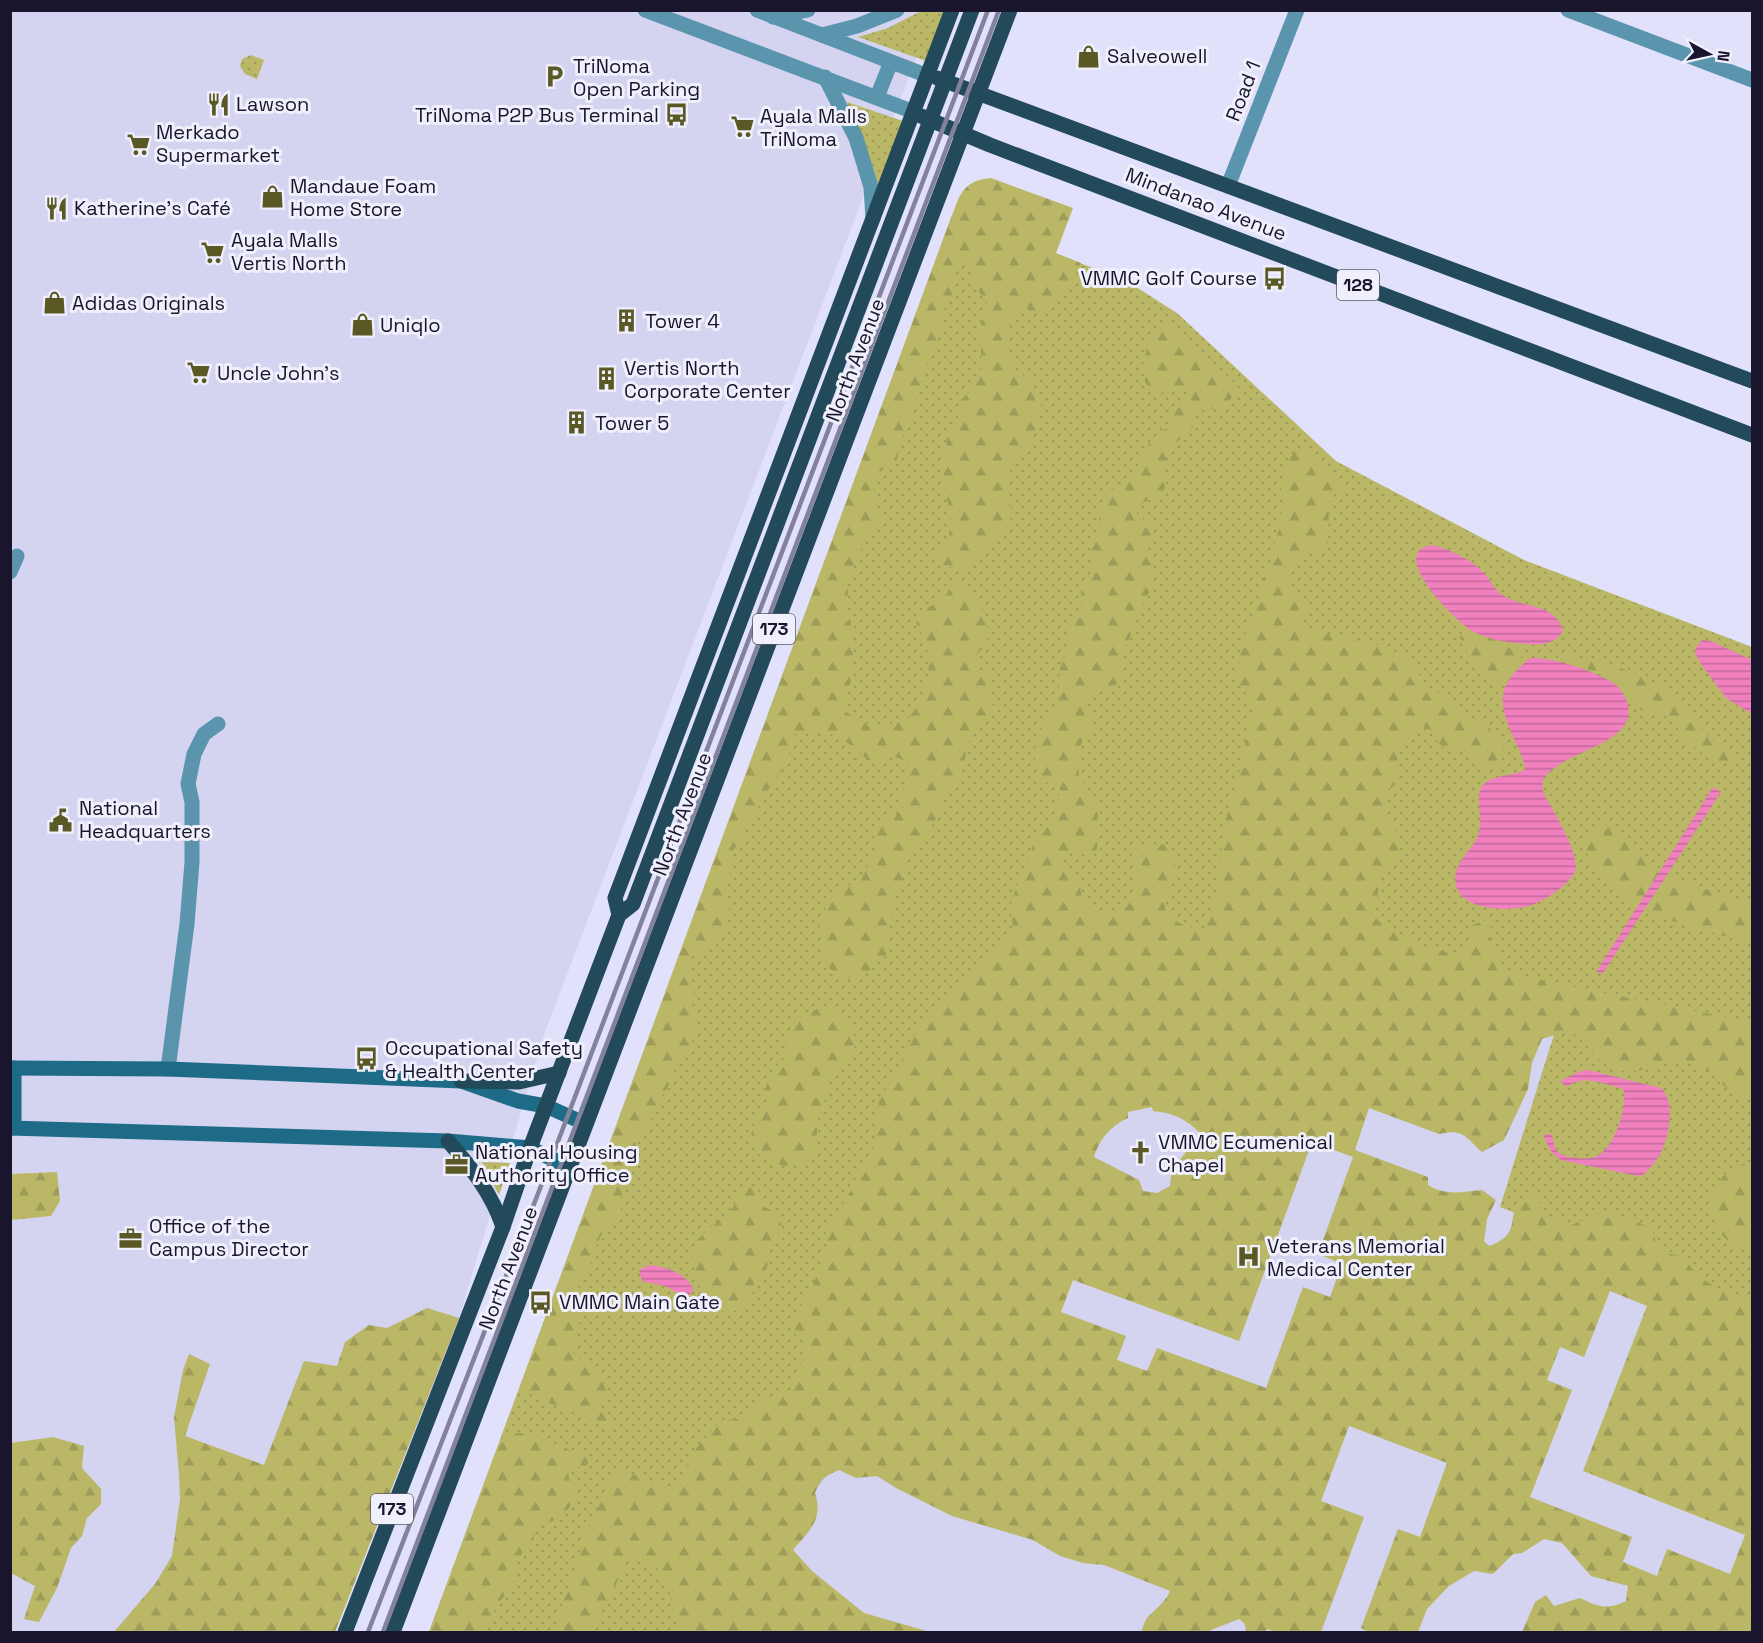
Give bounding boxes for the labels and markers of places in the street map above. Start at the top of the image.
shop icon: Salveowell [1076,43,1102,69]
place label: Salveowell [1107,43,1208,69]
place label: TriNoma Open Parking [573,53,700,102]
parking icon: TriNoma Open Parking [542,64,568,90]
restaurant icon: Lawson [205,91,231,117]
place label: Lawson [236,91,309,117]
place label: TriNoma P2P Bus Terminal [415,102,659,128]
bus stop icon: TriNoma P2P Bus Terminal [664,102,690,128]
place label: Ayala Malls TriNoma [760,103,867,152]
supermarket icon: Ayala Malls TriNoma [729,114,755,140]
place label: Merkado Supermarket [156,119,280,168]
supermarket icon: Merkado Supermarket [125,131,151,157]
place label: Mandaue Foam Home Store [290,173,436,222]
shop icon: Mandaue Foam Home Store [259,184,285,210]
restaurant icon: Katherine’s Café [43,195,69,221]
place label: Katherine’s Café [74,195,231,221]
place label: Ayala Malls Vertis North [231,227,346,276]
supermarket icon: Ayala Malls Vertis North [200,239,226,265]
place label: VMMC Golf Course [1080,265,1257,291]
bus stop icon: VMMC Golf Course [1262,265,1288,291]
shop icon: Adidas Originals [41,290,67,316]
place label: Adidas Originals [72,290,225,316]
building icon: Tower 4 [614,308,640,334]
place label: Tower 4 [645,308,720,334]
shop icon: Uniqlo [349,312,375,338]
place label: Uniqlo [380,312,441,338]
place label: Vertis North Corporate Center [624,355,791,404]
supermarket icon: Uncle John's [186,360,212,386]
place label: Uncle John's [217,360,340,386]
building icon: Vertis North Corporate Center [593,366,619,392]
building icon: Tower 5 [564,410,590,436]
place label: Tower 5 [595,410,669,436]
place label: National Headquarters [79,795,211,844]
public building icon: National Headquarters [48,807,74,833]
place label: Occupational Safety & Health Center [385,1035,583,1084]
bus stop icon: Occupational Safety & Health Center [354,1046,380,1072]
place label: VMMC Ecumenical Chapel [1158,1129,1333,1178]
place label: National Housing Authority Office [475,1139,638,1188]
church icon: VMMC Ecumenical Chapel [1127,1140,1153,1166]
office icon: National Housing Authority Office [444,1151,470,1177]
place label: Office of the Campus Director [149,1213,309,1262]
office icon: Office of the Campus Director [118,1225,144,1251]
place label: Veterans Memorial Medical Center [1267,1233,1445,1282]
hospital icon: Veterans Memorial Medical Center [1236,1244,1262,1270]
bus stop icon: VMMC Main Gate [528,1289,554,1315]
place label: VMMC Main Gate [559,1289,720,1315]

